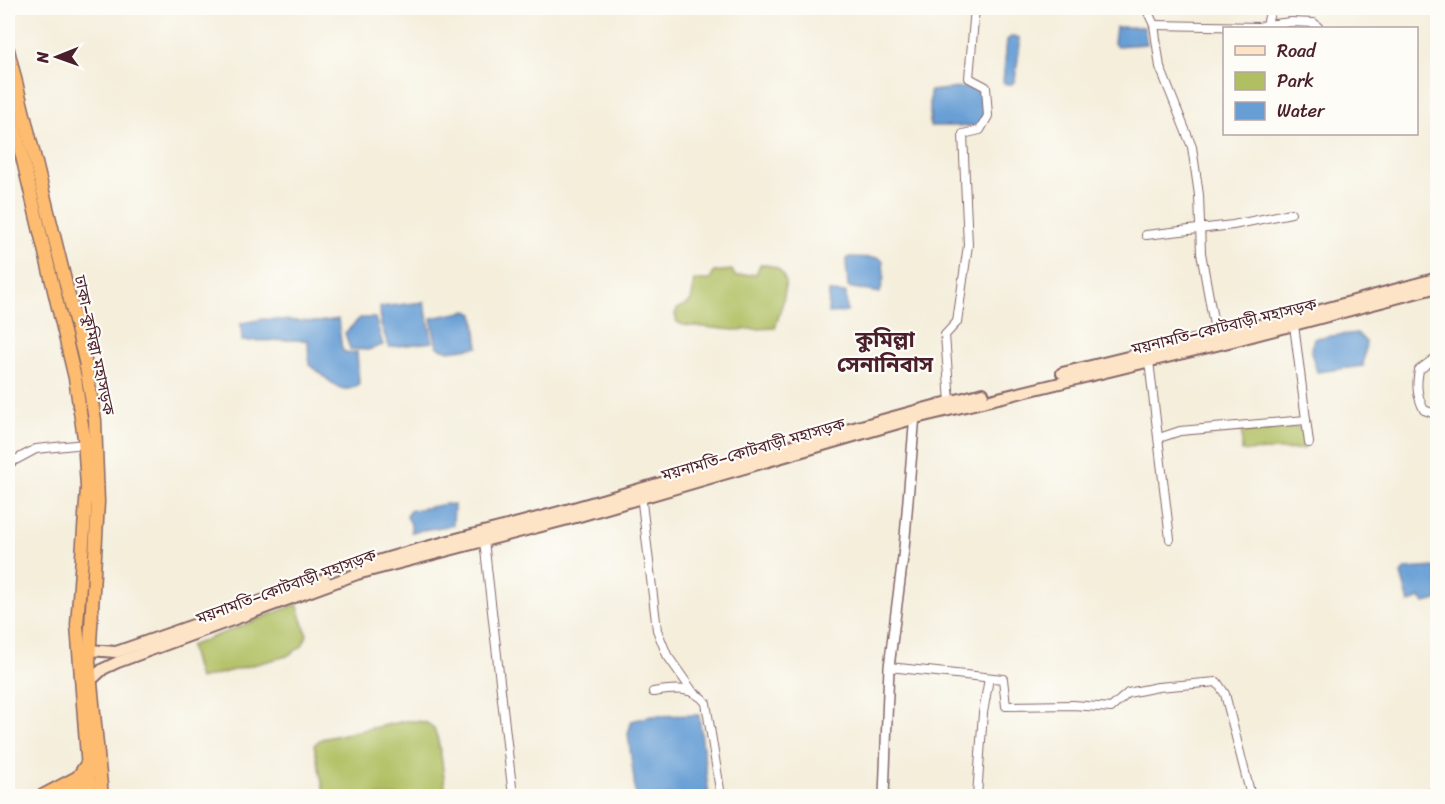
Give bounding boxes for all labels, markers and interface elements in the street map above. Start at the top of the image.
north arrow [27,27,87,87]
legend [1223,27,1418,135]
text: Road [1277,35,1317,67]
text: N [28,51,57,64]
text: Park [1277,65,1314,97]
text: Water [1277,95,1326,127]
street label: ঢাকা–কুমিল্লা মহাসড়ক [65,272,124,419]
street label: ময়নামতি–কোটবাড়ী মহাসড়ক [1127,289,1321,364]
district label: কুমিল্লা সেনানিবাস [837,320,934,384]
street label: ময়নামতি–কোটবাড়ী মহাসড়ক [657,409,850,490]
street label: ময়নামতি–কোটবাড়ী মহাসড়ক [191,540,382,633]

